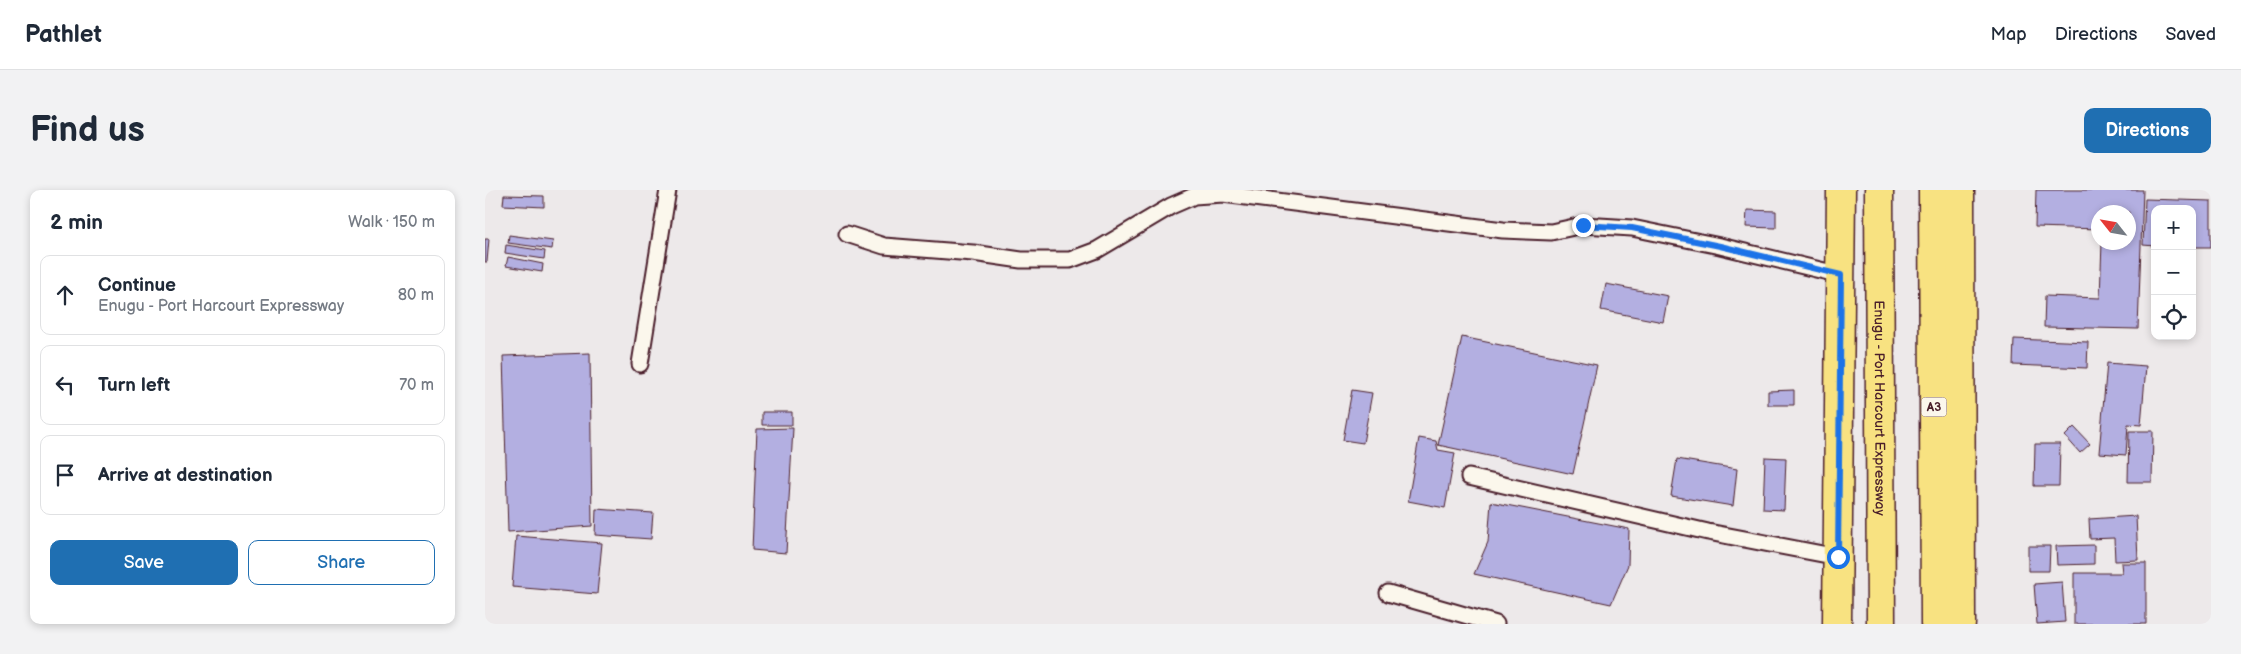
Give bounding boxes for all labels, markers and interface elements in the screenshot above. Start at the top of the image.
text: Pathlet [25,20,102,49]
text: Map [1991,24,2027,45]
text: Directions [2055,24,2137,45]
text: Saved [2165,24,2216,45]
button: Directions [2084,108,2211,153]
text: Find us [30,109,145,152]
north arrow [2091,205,2136,250]
map controls [2151,205,2196,340]
button: + [2151,205,2196,250]
text: 2 min [50,210,103,235]
text: Walk · 150 m [348,213,435,232]
route end [1572,214,1595,237]
button: − [2151,250,2196,295]
text: Continue [98,274,176,297]
icon: ahead [51,281,79,309]
text: 80 m [398,286,434,305]
button: locate [2151,295,2196,340]
text: Enugu - Port Harcourt Expressway [98,297,344,316]
street label: Enugu - Port Harcourt Expressway [1871,300,1889,517]
icon: left [51,371,79,399]
text: Turn left [98,374,170,397]
text: 70 m [399,376,434,395]
road number: A3 [1921,398,1947,416]
icon: arrive [51,461,79,489]
text: Arrive at destination [98,464,273,487]
button: Save [50,540,238,585]
button: Share [248,540,435,585]
route start [1827,546,1850,569]

